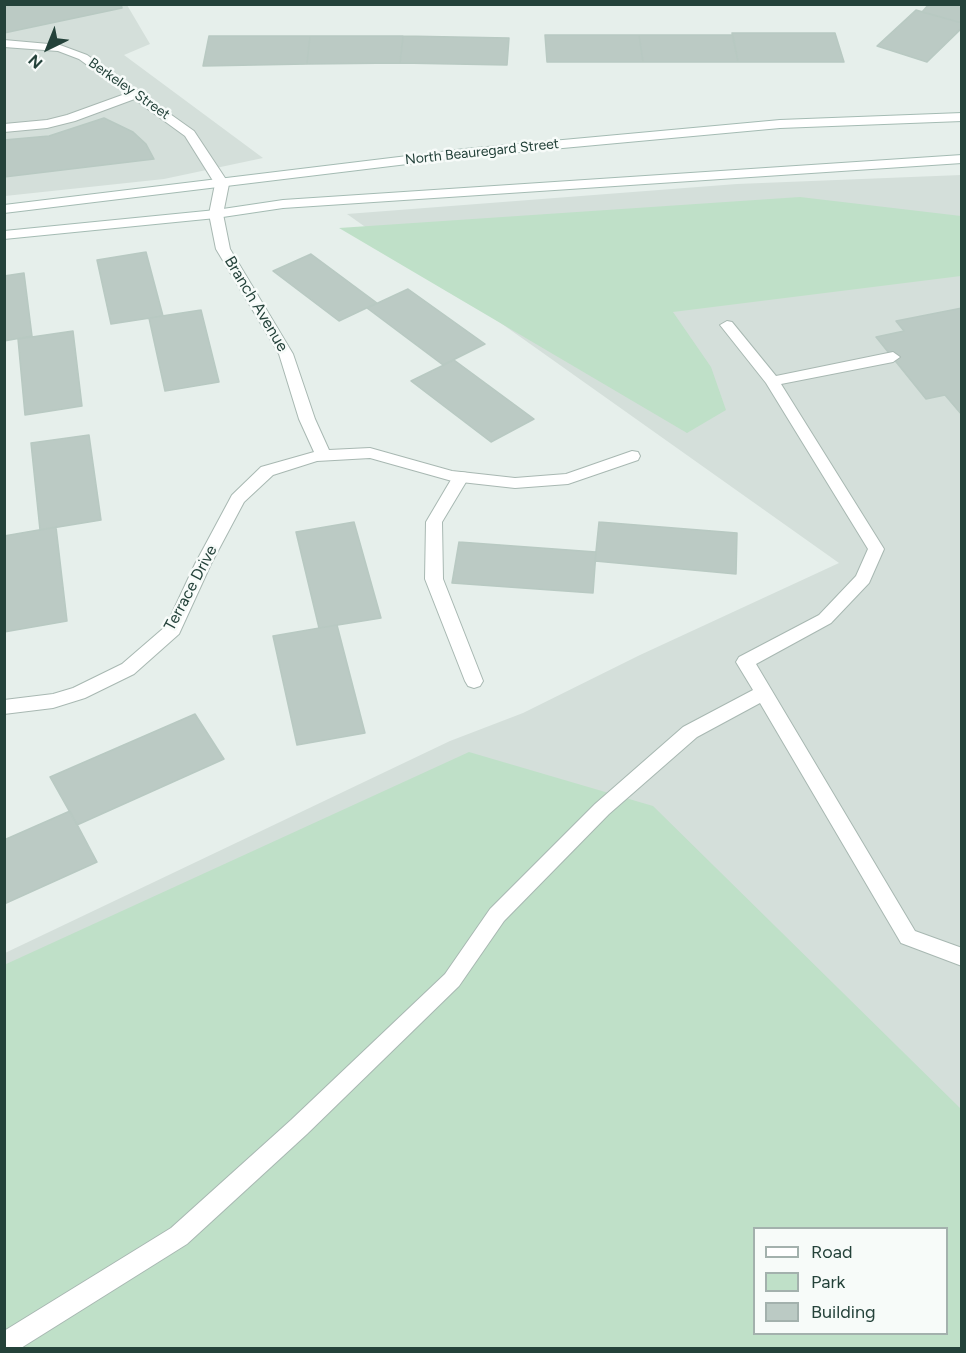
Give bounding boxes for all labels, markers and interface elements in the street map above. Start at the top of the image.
north arrow [18,18,78,78]
text: N [24,50,46,73]
street label: Berkeley Street [85,55,173,123]
street label: North Beauregard Street [404,136,560,168]
street label: Branch Avenue [220,253,292,355]
street label: Terrace Drive [160,542,222,634]
legend [753,1227,948,1335]
text: Road [811,1241,852,1263]
text: Park [811,1271,845,1293]
text: Building [811,1301,876,1323]

